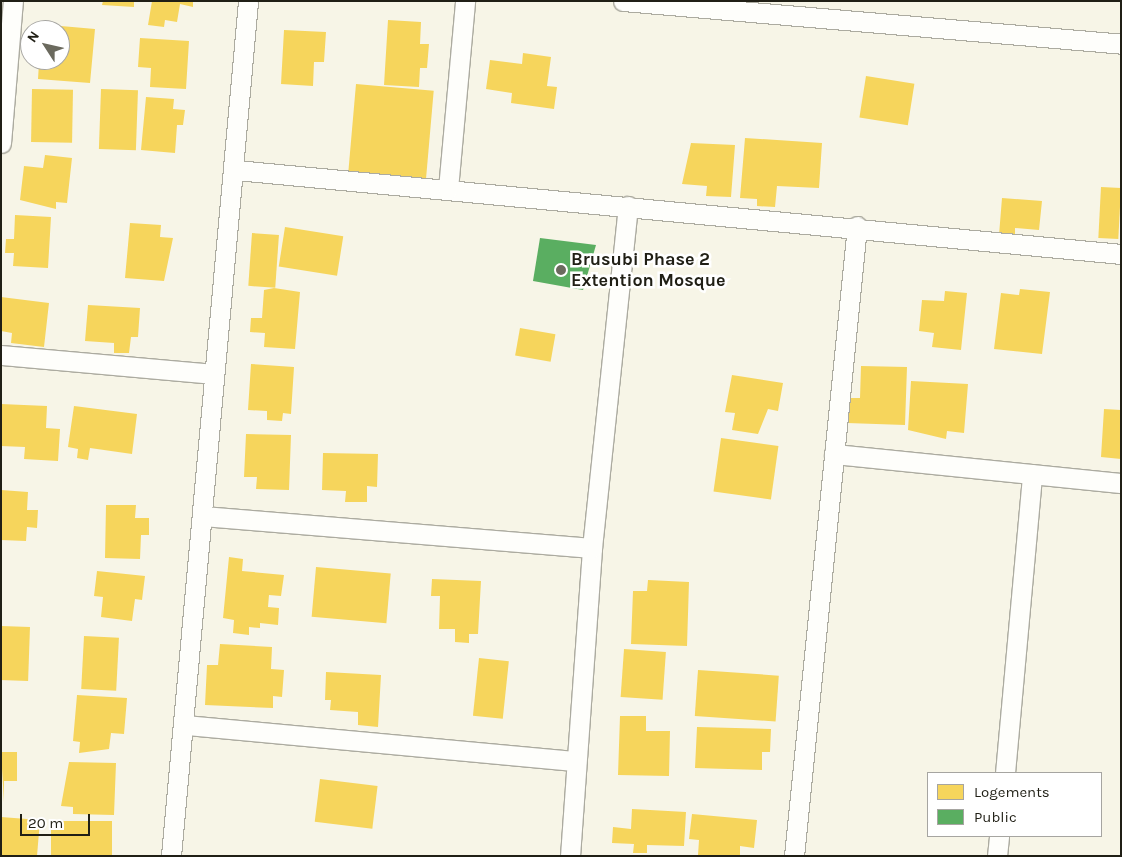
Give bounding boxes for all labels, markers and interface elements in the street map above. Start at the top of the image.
north arrow [20,20,70,70]
text: N [23,28,43,46]
place label: Brusubi Phase 2 Extention Mosque [571,249,726,292]
marker: Brusubi Phase 2 Extention Mosque [555,264,567,276]
legend [927,772,1102,837]
text: Logements [974,783,1050,801]
scale bar [22,804,92,836]
text: Public [974,808,1017,826]
text: 20 m [28,814,63,832]

